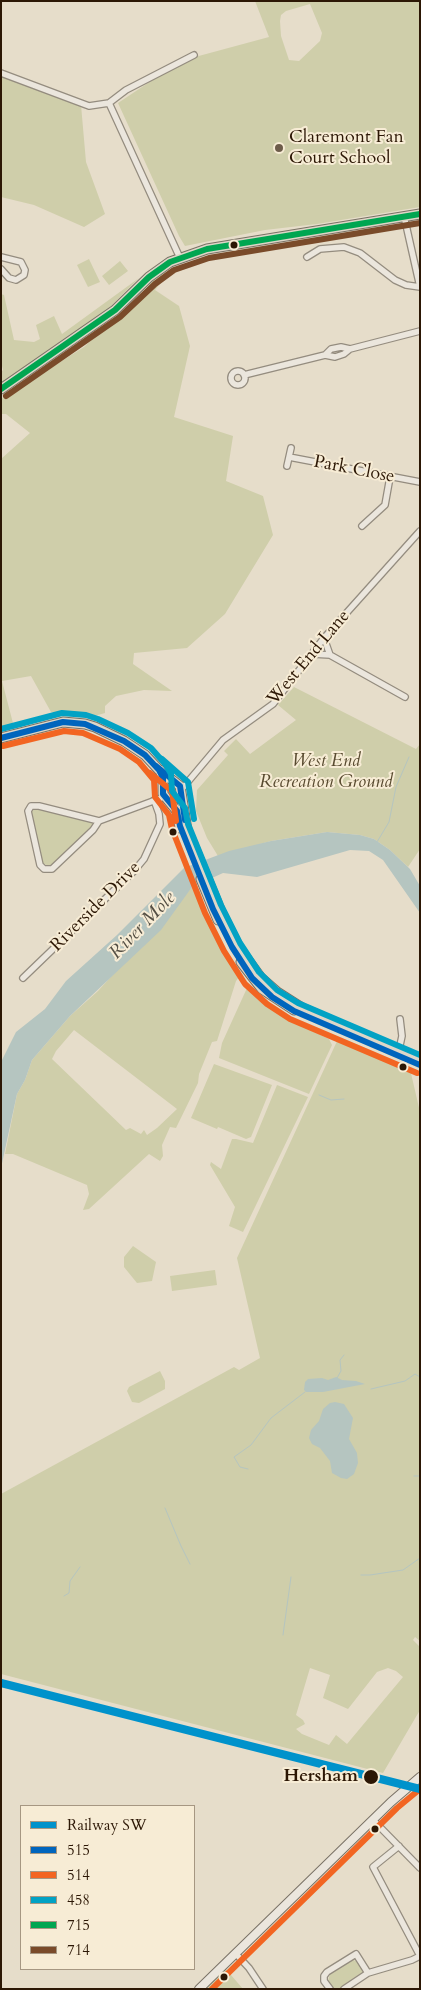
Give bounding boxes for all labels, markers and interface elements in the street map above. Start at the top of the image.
place label: Claremont Fan Court School [289,127,404,170]
marker: Claremont Fan Court School [273,142,285,154]
unlabelled marker [229,240,239,250]
street label: Park Close [312,452,396,488]
street label: West End Lane [263,606,355,710]
park label: West End Recreation Ground [259,751,393,794]
unlabelled marker [168,827,178,837]
street label: Riverside Drive [46,857,146,957]
water label: River Mole [105,887,181,965]
unlabelled marker [398,1062,408,1072]
place label: Hersham [283,1766,358,1788]
marker: Hersham [362,1768,380,1786]
legend [20,1805,195,1970]
text: Railway SW [67,1815,146,1835]
unlabelled marker [370,1824,380,1834]
text: 515 [67,1840,90,1860]
text: 514 [67,1865,90,1885]
text: 458 [67,1890,90,1910]
text: 715 [67,1915,90,1935]
text: 714 [67,1940,90,1960]
unlabelled marker [219,1972,229,1982]

